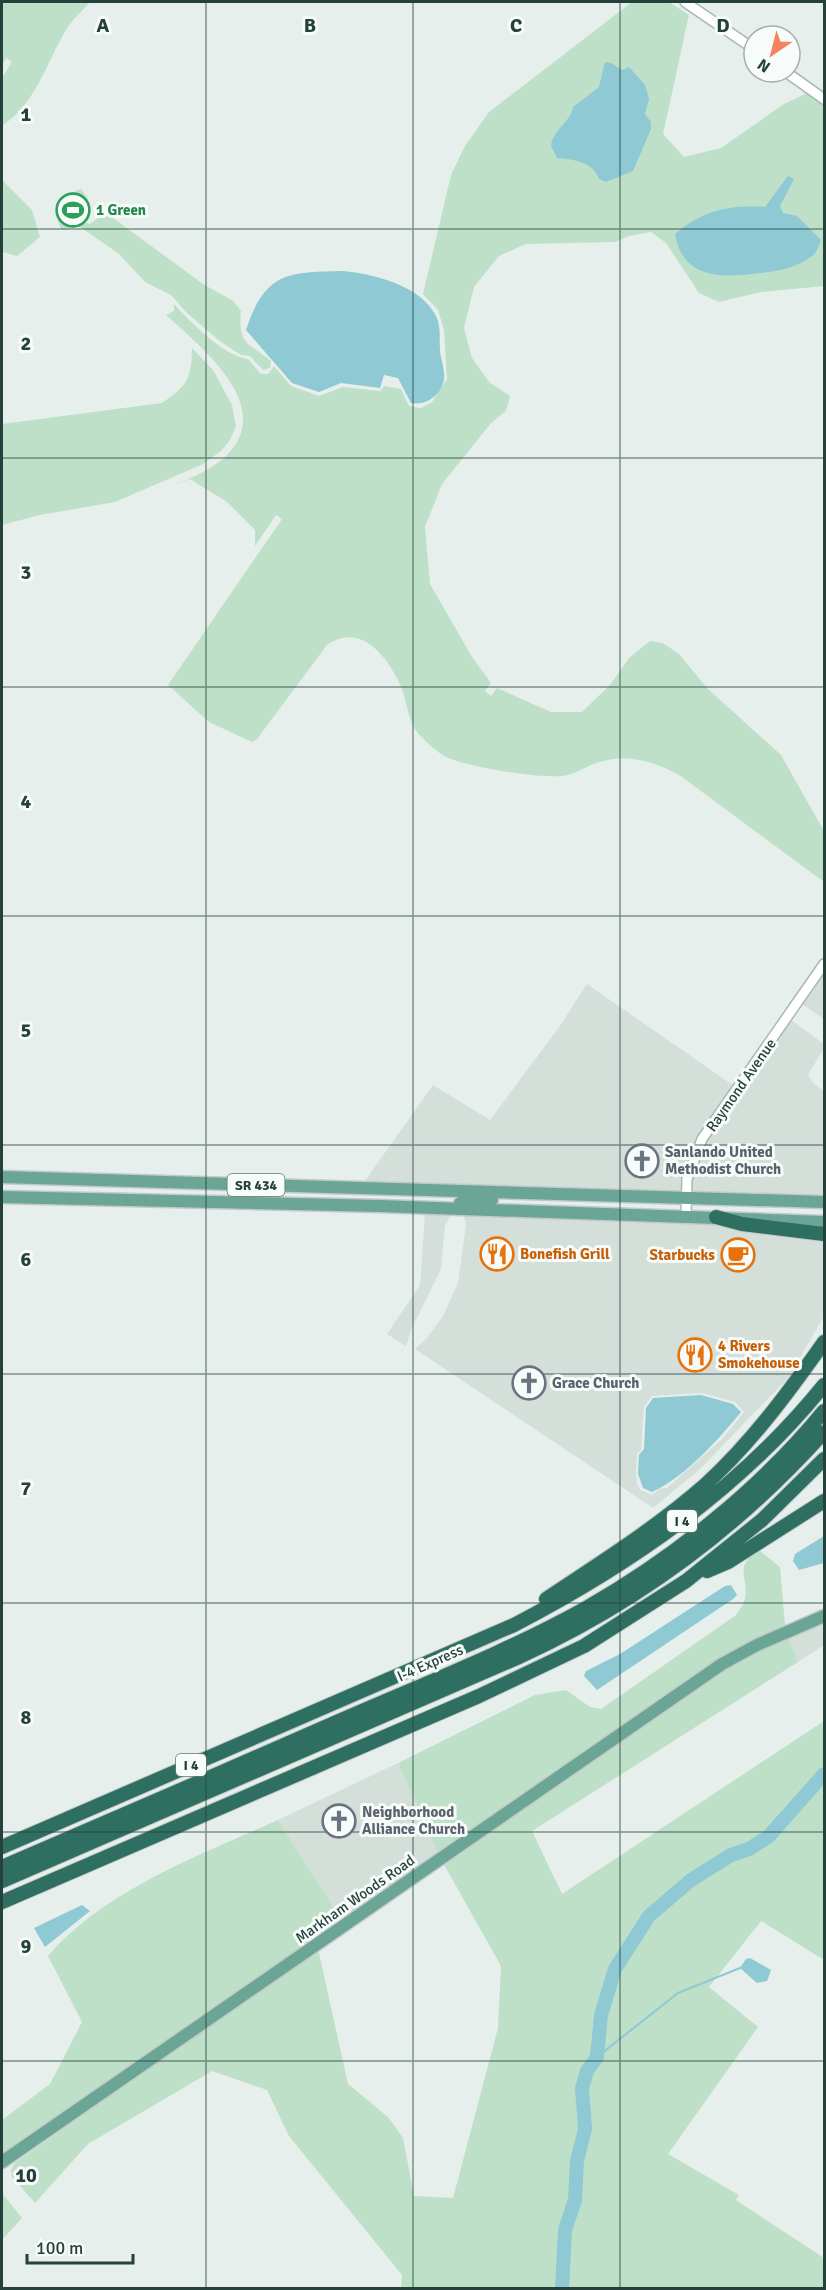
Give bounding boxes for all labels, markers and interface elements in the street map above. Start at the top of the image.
text: A [97,13,110,38]
text: B [304,13,316,38]
text: C [510,13,522,38]
text: D [716,13,730,38]
north arrow [742,24,802,84]
text: N [754,54,774,77]
text: 1 [21,102,32,127]
sports icon: 1 Green [55,192,91,228]
place label: 1 Green [96,201,146,219]
text: 2 [21,331,31,356]
text: 3 [21,560,31,585]
text: 4 [21,789,32,814]
text: 5 [21,1018,31,1043]
street label: Raymond Avenue [702,1035,780,1135]
church icon: Sanlando United Methodist Church [624,1143,660,1179]
place label: Sanlando United Methodist Church [665,1143,781,1178]
road number: SR 434 [228,1174,284,1196]
restaurant icon: Bonefish Grill [479,1236,515,1272]
cafe icon: Starbucks [720,1237,756,1273]
place label: Bonefish Grill [520,1245,610,1263]
place label: Starbucks [650,1246,715,1264]
text: 6 [21,1247,32,1272]
restaurant icon: 4 Rivers Smokehouse [677,1337,713,1373]
place label: 4 Rivers Smokehouse [718,1337,800,1372]
church icon: Grace Church [511,1365,547,1401]
place label: Grace Church [552,1374,640,1392]
text: 7 [21,1476,32,1501]
road number: I 4 [667,1510,697,1532]
street label: I-4 Express [394,1640,466,1686]
text: 8 [21,1705,32,1730]
road number: I 4 [176,1754,206,1776]
church icon: Neighborhood Alliance Church [321,1803,357,1839]
place label: Neighborhood Alliance Church [362,1803,465,1838]
street label: Markham Woods Road [292,1851,418,1947]
text: 9 [21,1934,32,1959]
text: 10 [15,2163,37,2188]
scale bar [27,2227,134,2265]
text: 100 m [36,2237,83,2259]

